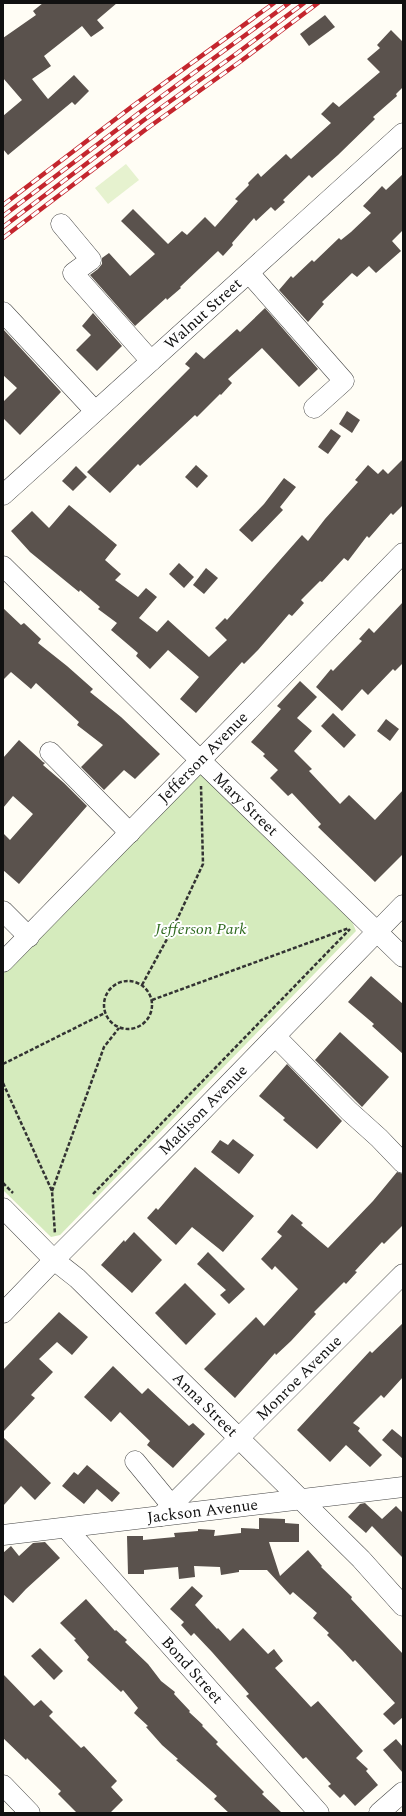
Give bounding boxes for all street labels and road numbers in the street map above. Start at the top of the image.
street label: Walnut Street [159,272,248,356]
street label: Jefferson Avenue [152,706,254,809]
street label: Mary Street [207,767,284,842]
street label: Madison Avenue [153,1059,253,1161]
street label: Monroe Avenue [250,1330,347,1427]
street label: Anna Street [166,1366,244,1443]
street label: Jackson Avenue [146,1492,259,1530]
street label: Bond Street [155,1631,229,1710]

